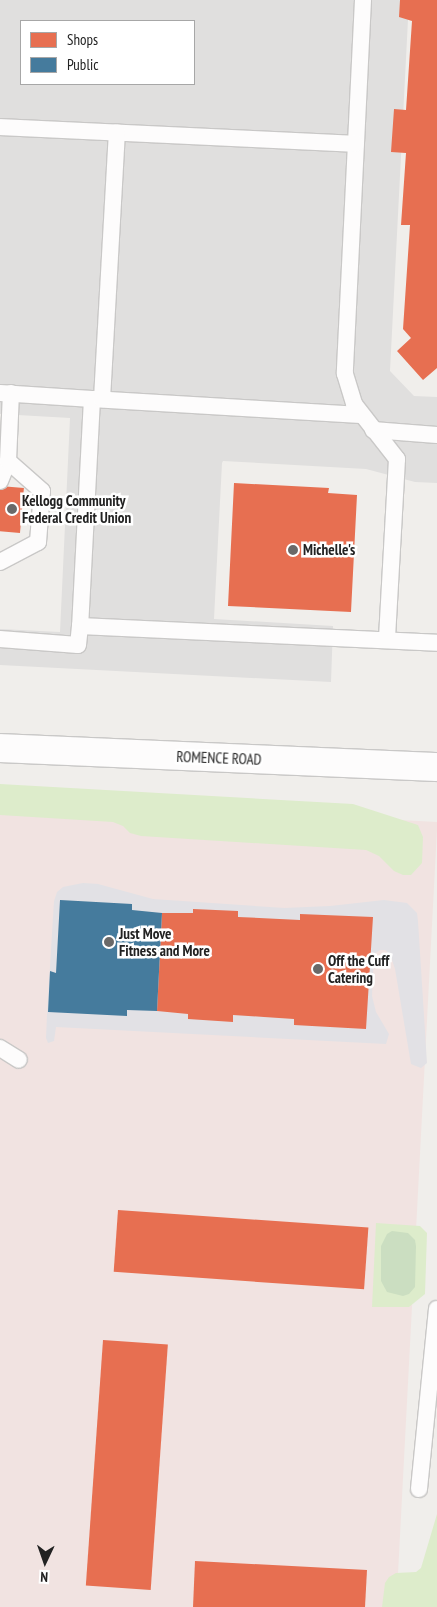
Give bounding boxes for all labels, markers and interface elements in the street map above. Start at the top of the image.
legend [20,20,195,85]
text: Shops [67,30,98,49]
text: Public [67,55,98,74]
place label: Kellogg Community Federal Credit Union [22,491,131,526]
marker: Kellogg Community Federal Credit Union [6,503,18,515]
place label: Michelle's [303,541,355,559]
marker: Michelle's [287,544,299,556]
street label: ROMENCE ROAD [176,748,262,768]
place label: Just Move Fitness and More [119,924,210,959]
marker: Just Move Fitness and More [103,936,115,948]
place label: Off the Cuff Catering [328,951,389,986]
marker: Off the Cuff Catering [312,963,324,975]
north arrow [20,1537,70,1587]
text: N [40,1568,48,1586]

